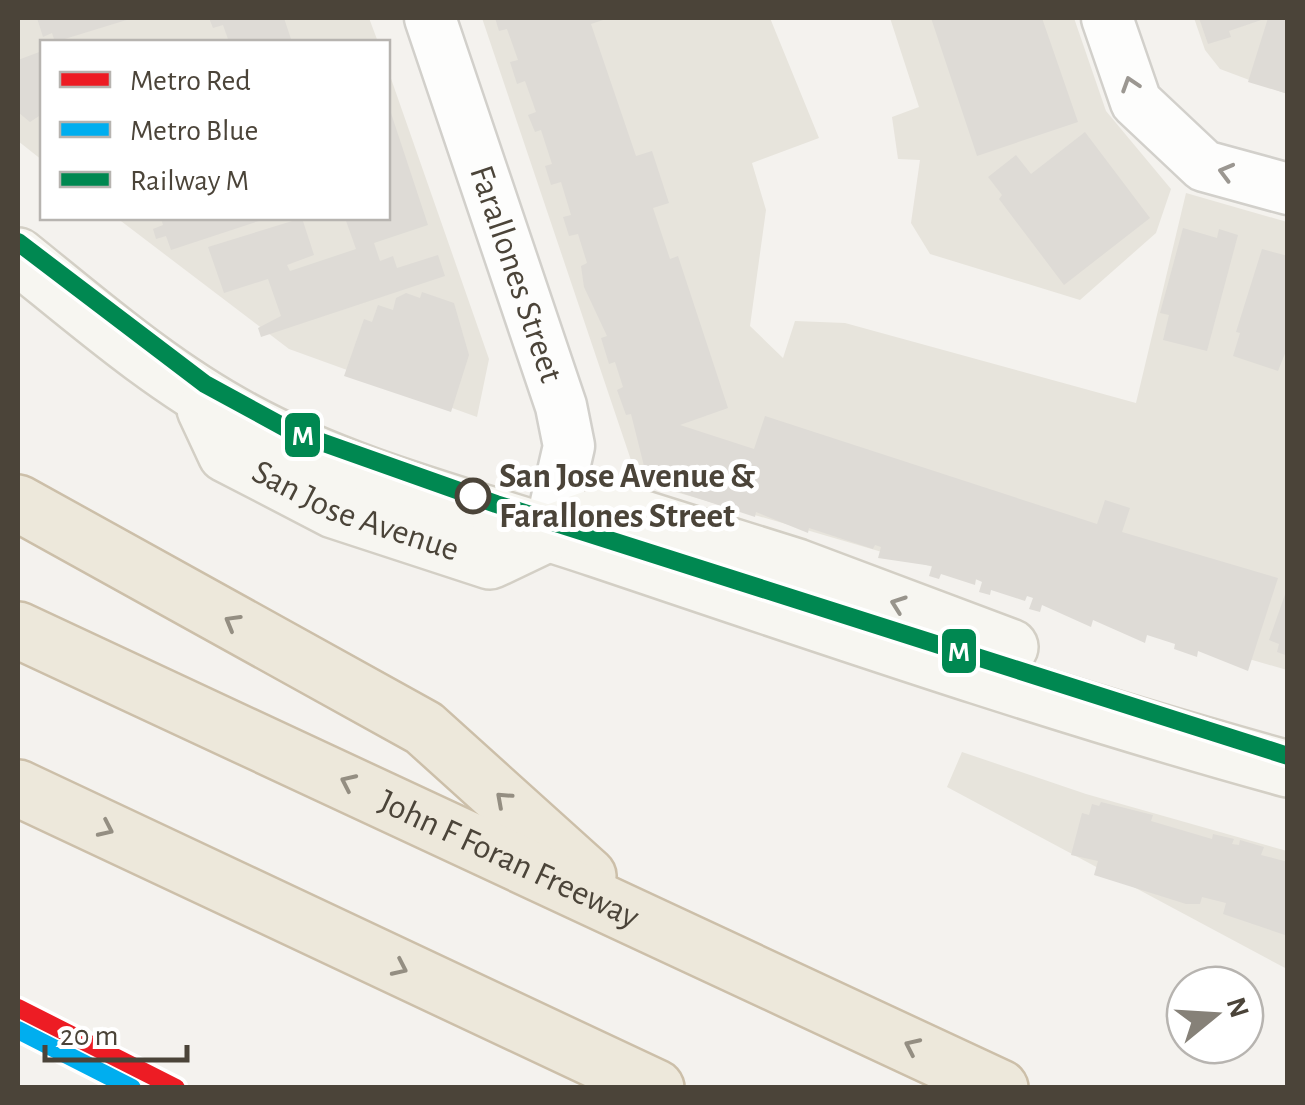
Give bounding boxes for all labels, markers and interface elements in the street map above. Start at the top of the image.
legend [40,40,390,220]
text: Metro Red [130,66,251,96]
one-way arrow [1121,77,1141,94]
text: Metro Blue [130,116,258,146]
street label: Farallones Street [464,161,569,387]
one-way arrow [1217,162,1235,183]
text: Railway M [130,166,249,196]
line badge: M [283,411,322,459]
text: M [292,423,314,451]
street label: San Jose Avenue [247,453,464,567]
place label: San Jose Avenue & Farallones Street [499,459,755,534]
marker: San Jose Avenue & Farallones Street [456,479,490,513]
one-way arrow [890,595,907,616]
one-way arrow [225,614,243,634]
line badge: M [940,627,978,675]
text: M [948,639,970,667]
one-way arrow [340,775,358,795]
street label: John F Foran Freeway [374,784,645,935]
one-way arrow [496,793,515,811]
one-way arrow [96,817,114,837]
one-way arrow [390,955,408,975]
north arrow [1165,965,1265,1065]
text: N [1221,994,1253,1021]
scale bar [45,1000,188,1062]
text: 20 m [60,1021,118,1051]
one-way arrow [904,1038,922,1058]

